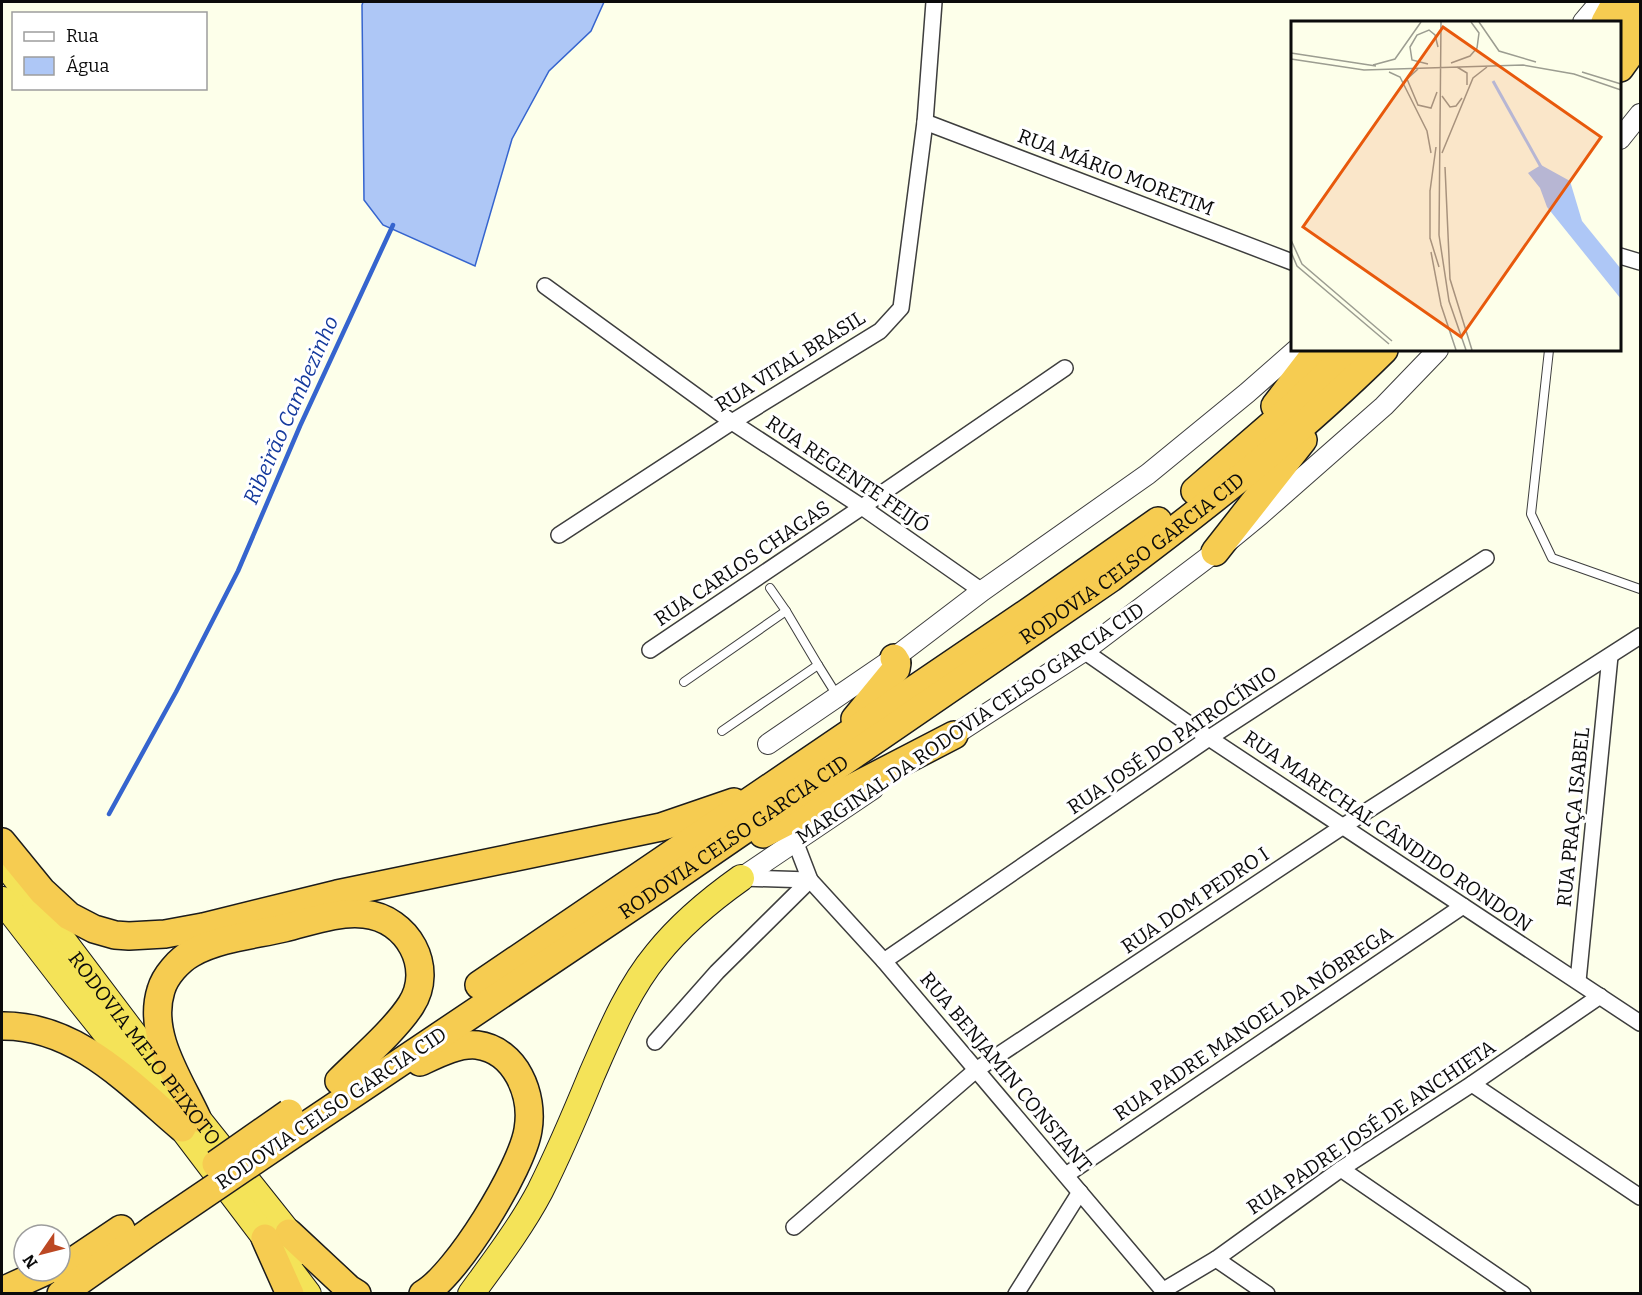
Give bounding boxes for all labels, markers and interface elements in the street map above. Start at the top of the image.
legend [12,12,207,90]
inset map [1291,21,1621,351]
text: Rua [66,25,99,47]
text: Água [66,55,110,77]
street label: RUA MÁRIO MORETIM [1014,123,1218,221]
street label: RUA VITAL BRASIL [711,305,869,417]
water label: Ribeirão Cambezinho [238,312,344,508]
street label: RUA REGENTE FEIJÓ [762,410,934,538]
street label: RODOVIA CELSO GARCIA CID [1015,468,1249,649]
street label: RUA CARLOS CHAGAS [650,495,834,631]
street label: MARGINAL DA RODOVIA CELSO GARCIA CID [791,597,1149,849]
street label: RUA JOSÉ DO PATROCÍNIO [1063,661,1281,819]
street label: RUA MARECHAL CÂNDIDO RONDON [1239,725,1537,937]
street label: RUA PRAÇA ISABEL [1552,726,1594,908]
street label: RODOVIA CELSO GARCIA CID [614,750,853,924]
street label: RUA DOM PEDRO I [1117,842,1273,958]
street label: RUA PADRE MANOEL DA NÓBREGA [1109,920,1398,1126]
street label: RODOVIA MELO PEIXOTO [64,947,226,1150]
street label: RUA BENJAMIN CONSTANT [915,967,1097,1177]
street label: RODOVIA CELSO GARCIA CID [211,1022,451,1194]
street label: RUA PADRE JOSÉ DE ANCHIETA [1242,1034,1500,1219]
north arrow [12,1223,72,1283]
text: N [19,1251,41,1272]

